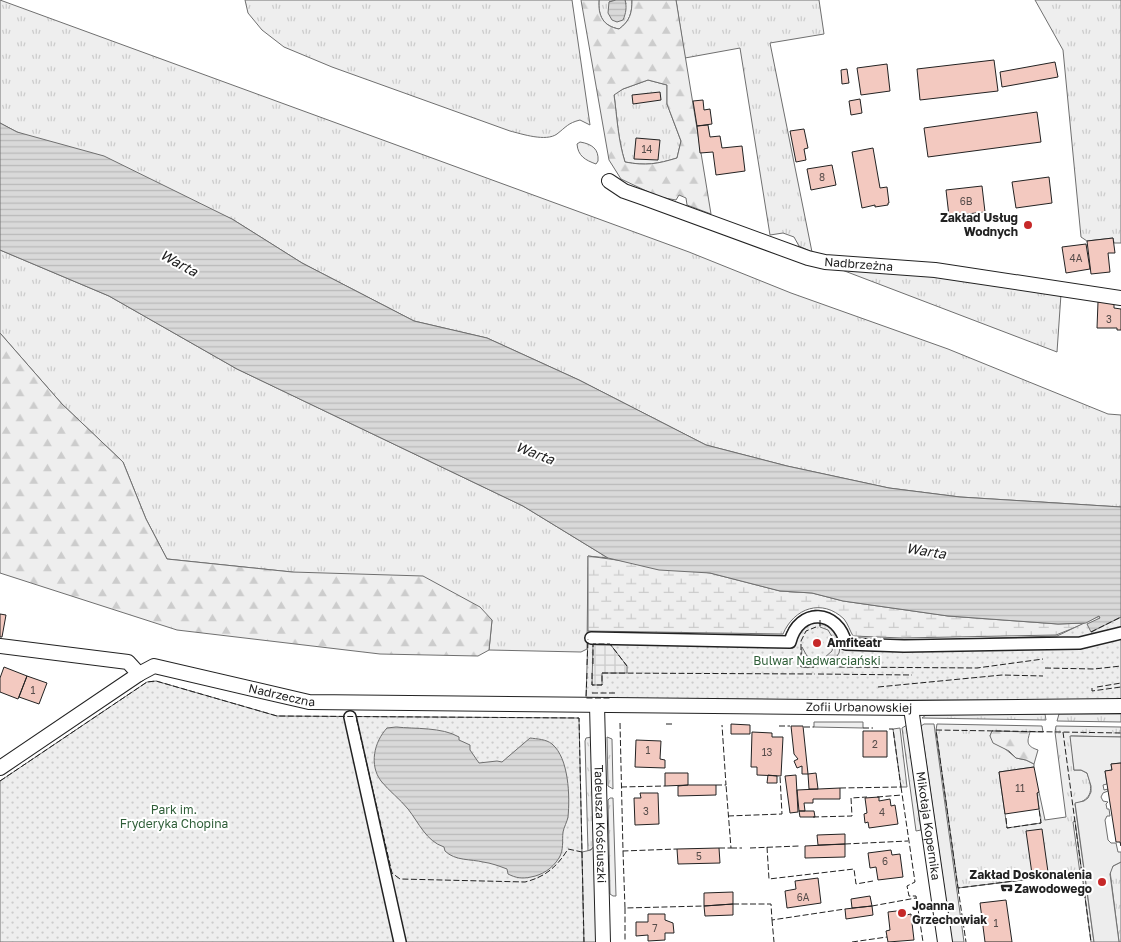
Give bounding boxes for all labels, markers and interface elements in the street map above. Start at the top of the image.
house number: 14 [642,143,652,155]
house number: 8 [819,171,825,183]
house number: 6B [960,195,973,207]
place label: Zakład Usług Wodnych [940,210,1018,239]
marker: Zakład Usług Wodnych [1022,219,1034,231]
water label: Warta [158,245,202,280]
house number: 4A [1070,252,1083,264]
street label: Nadbrzeżna [824,254,894,274]
house number: 3 [1106,313,1112,325]
water label: Warta [513,437,558,468]
water label: Warta [905,539,948,562]
place label: Amfiteatr [827,635,882,650]
marker: Amfiteatr [811,637,823,649]
park label: Bulwar Nadwarciański [753,653,881,668]
street label: Nadrzeczna [247,680,315,709]
house number: 1 [31,684,36,696]
street label: Zofii Urbanowskiej [806,699,912,715]
house number: 2 [872,738,878,750]
house number: 1 [646,744,651,756]
house number: 13 [762,746,772,758]
street label: Tadeusza Kościuszki [592,765,610,883]
street label: Mikołaja Kopernika [913,770,944,881]
house number: 11 [1015,782,1025,794]
park label: Park im. Fryderyka Chopina [120,802,228,831]
house number: 3 [643,805,649,817]
house number: 4 [879,806,885,818]
house number: 5 [696,850,702,862]
house number: 6 [882,855,888,867]
place label: Zakład Doskonalenia Zawodowego [970,867,1092,896]
marker: Zakład Doskonalenia Zawodowego [1096,876,1108,888]
house number: 6A [797,891,810,903]
place label: Joanna Grzechowiak [912,898,987,927]
marker: Joanna Grzechowiak [896,907,908,919]
house number: 1 [994,917,999,929]
house number: 7 [652,922,658,934]

